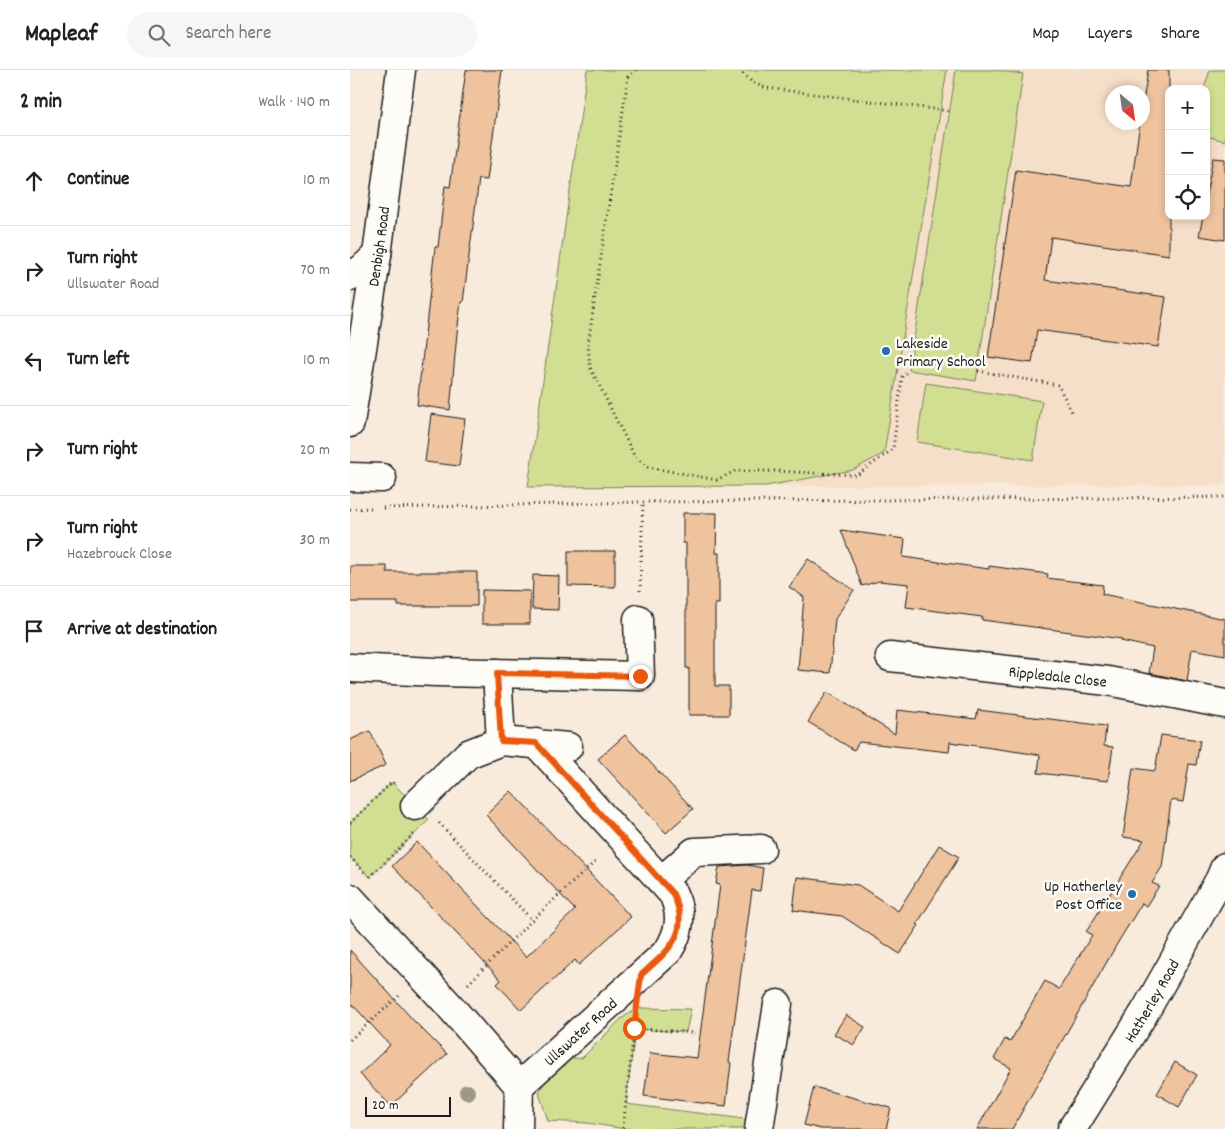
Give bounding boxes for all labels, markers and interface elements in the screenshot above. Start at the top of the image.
search box [127,12,477,57]
text: Mapleaf [25,18,97,52]
icon: search [145,21,173,49]
text: Search here [185,21,271,48]
text: Map [1032,22,1059,47]
text: Layers [1087,22,1133,47]
text: Share [1161,22,1200,47]
north arrow [1105,85,1150,130]
map controls [1165,85,1210,220]
button: + [1165,85,1210,130]
text: 2 min [20,88,62,118]
text: Walk · 140 m [258,91,330,114]
button: − [1165,130,1210,175]
icon: ahead [20,167,48,195]
text: Continue [67,167,129,194]
text: 10 m [303,169,330,192]
button: locate [1165,175,1210,220]
street label: Denbigh Road [363,205,397,288]
text: Turn right [67,246,138,273]
icon: right [20,257,48,285]
text: 70 m [300,259,330,282]
text: Ullswater Road [67,273,159,296]
place label: Lakeside Primary School [896,333,986,374]
marker: Lakeside Primary School [880,345,892,357]
icon: left [20,347,48,375]
text: Turn left [67,347,130,374]
text: 10 m [303,349,330,372]
icon: right [20,437,48,465]
text: Turn right [67,437,138,464]
text: 20 m [300,439,330,462]
text: Turn right [67,516,138,543]
icon: right [20,527,48,555]
text: 30 m [300,529,330,552]
text: Hazebrouck Close [67,543,172,566]
icon: arrive [20,617,48,645]
text: Arrive at destination [67,617,217,644]
street label: Rippledale Close [1007,661,1108,695]
route end [629,665,652,688]
place label: Up Hatherley Post Office [1044,876,1123,917]
marker: Up Hatherley Post Office [1126,888,1138,900]
street label: Hatherley Road [1120,956,1186,1048]
street label: Ullswater Road [539,993,623,1072]
route start [623,1017,646,1040]
scale bar [365,1094,451,1117]
text: 20 m [372,1096,399,1116]

